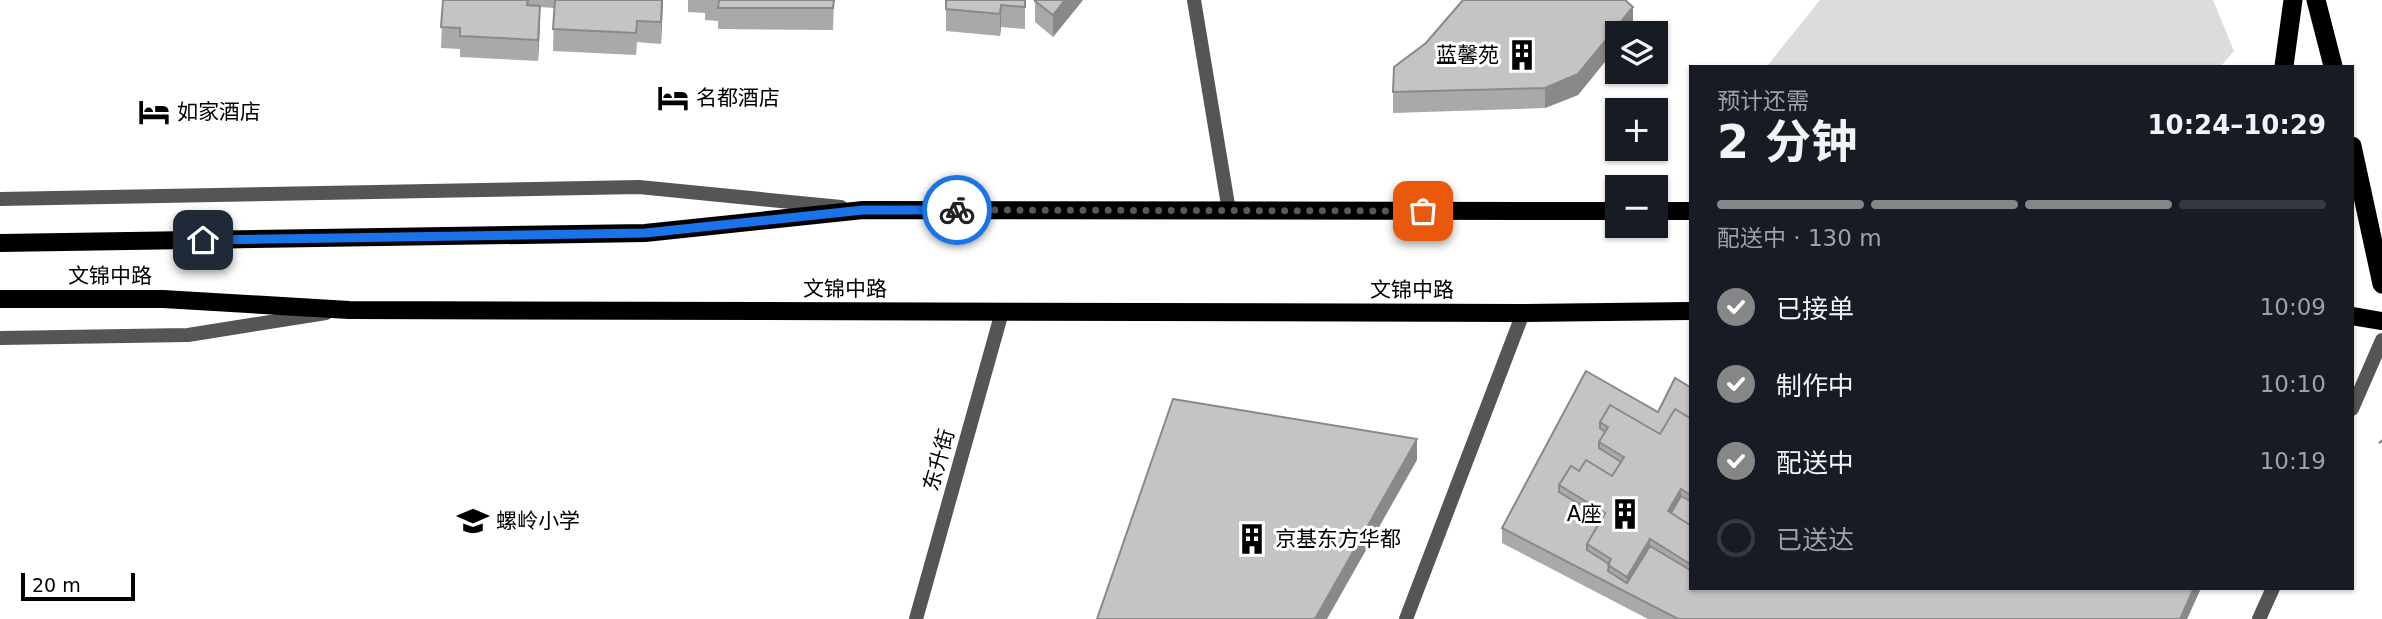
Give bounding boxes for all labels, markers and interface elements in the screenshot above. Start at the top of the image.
map controls [1605,21,1668,238]
button: layers [1605,21,1668,84]
building icon: 蓝馨苑 [1505,38,1539,72]
place label: 蓝馨苑 [1436,43,1499,67]
hotel icon: 名都酒店 [656,81,690,115]
place label: 名都酒店 [696,86,780,110]
text: 预计还需 [1717,88,1809,114]
hotel icon: 如家酒店 [137,95,171,129]
button: + [1605,98,1668,161]
place label: 如家酒店 [177,100,261,124]
text: 10:24–10:29 [2147,110,2326,140]
text: 2 分钟 [1717,115,1857,169]
courier [922,175,992,245]
button: − [1605,175,1668,238]
pin [1393,181,1453,241]
icon: bike [938,191,976,229]
icon: bag [1404,192,1442,230]
pin [173,210,233,270]
icon: home [184,221,222,259]
text: 配送中 · 130 m [1717,225,1882,251]
street label: 文锦中路 [68,264,152,288]
street label: 文锦中路 [803,277,887,301]
street label: 文锦中路 [1370,278,1454,302]
icon: check [1717,288,1755,326]
text: 已接单 [1776,294,1854,324]
text: 10:09 [2260,294,2326,320]
icon: check [1717,365,1755,403]
text: 制作中 [1776,371,1854,401]
text: 10:10 [2260,371,2326,397]
street label: 东升街 [919,426,959,494]
icon: check [1717,442,1755,480]
text: 配送中 [1776,448,1854,478]
text: 10:19 [2260,448,2326,474]
building icon: A座 [1608,497,1642,531]
place label: A座 [1567,502,1602,526]
school or university icon: 螺岭小学 [456,504,490,538]
place label: 螺岭小学 [496,509,580,533]
building icon: 京基东方华都 [1235,522,1269,556]
text: 已送达 [1776,525,1854,555]
place label: 京基东方华都 [1275,527,1401,551]
scale bar [21,570,135,602]
text: 20 m [32,574,81,596]

